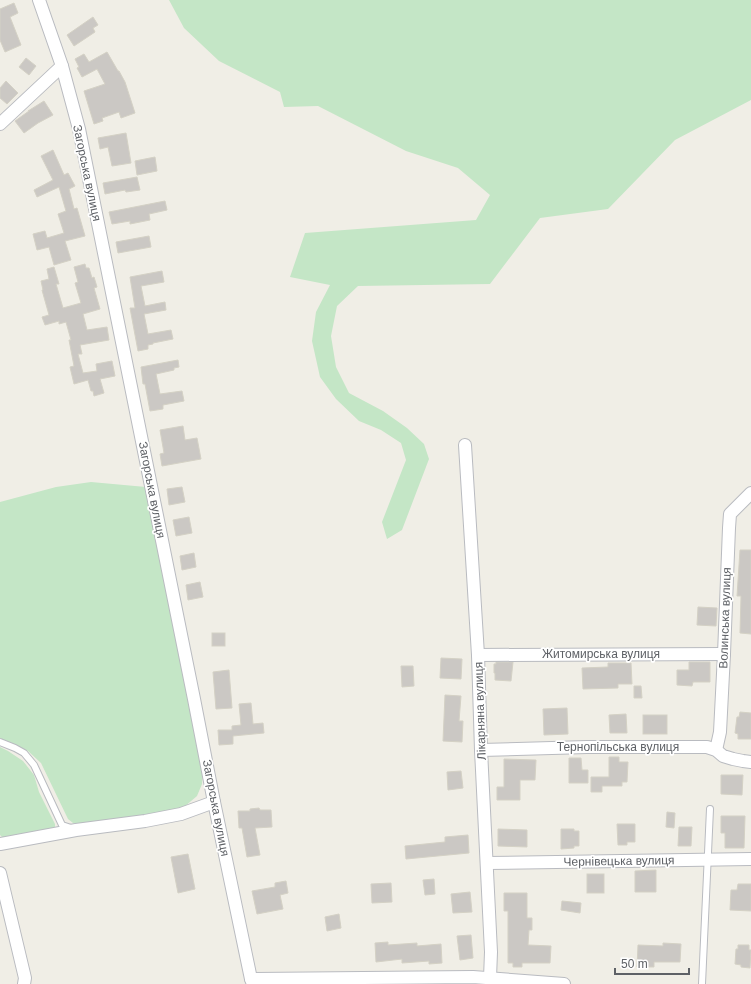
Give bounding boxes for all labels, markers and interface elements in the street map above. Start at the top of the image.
street label: Загорська вулиця [70,124,104,222]
street label: Загорська вулиця [136,441,168,539]
street label: Волинська вулиця [716,567,734,669]
street label: Житомирська вулиця [542,647,660,661]
street label: Лікарняна вулиця [471,662,489,760]
street label: Тернопільська вулиця [557,740,679,754]
street label: Загорська вулиця [200,759,232,857]
street label: Чернівецька вулиця [563,853,675,869]
scale bar [615,950,689,976]
text: 50 m [621,957,648,971]

